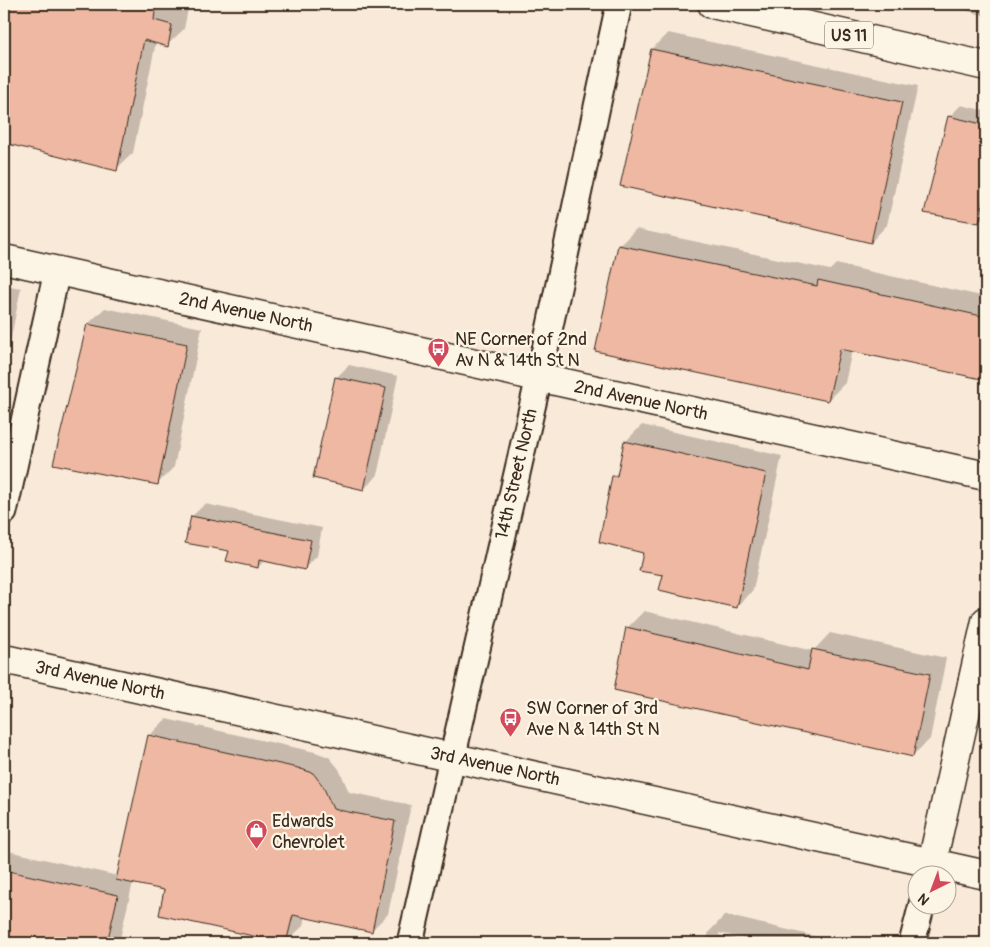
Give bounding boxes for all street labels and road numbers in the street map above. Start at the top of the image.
road number: US 11 [825,22,873,48]
street label: 2nd Avenue North [177,287,315,338]
street label: 2nd Avenue North [572,375,710,426]
street label: 14th Street North [490,406,543,542]
street label: 3rd Avenue North [33,656,167,705]
street label: 3rd Avenue North [428,742,562,791]

